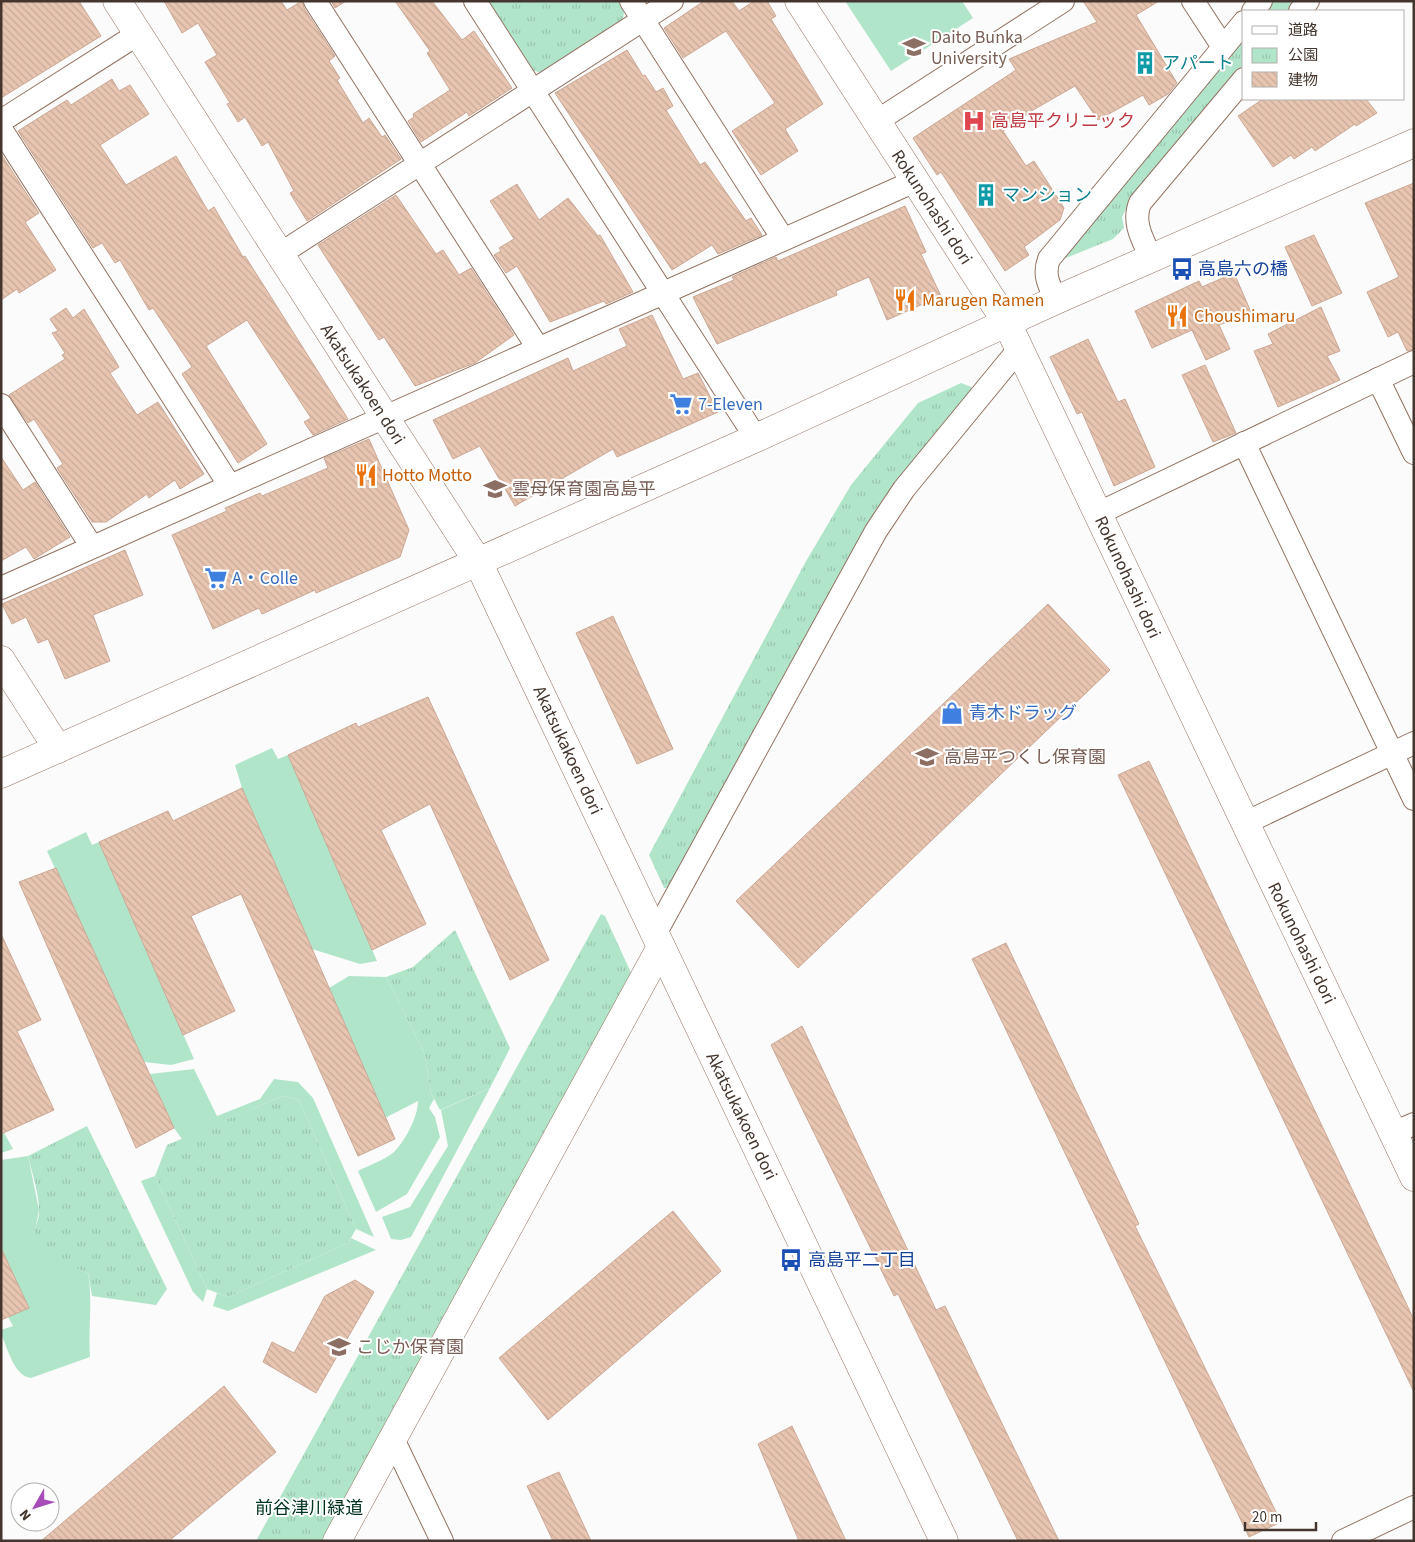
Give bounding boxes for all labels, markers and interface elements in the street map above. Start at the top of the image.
legend [1242,10,1405,100]
text: 道路 [1288,20,1318,41]
place label: Daito Bunka University [931,25,1023,71]
school or university icon: Daito Bunka University [901,34,927,60]
text: 公園 [1288,45,1318,66]
building icon: アパート [1132,50,1158,76]
place label: アパート [1162,51,1234,76]
text: 建物 [1288,70,1318,91]
hospital icon: 高島平クリニック [961,108,987,134]
place label: 高島平クリニック [991,109,1135,134]
street label: Rokunohashi dori [885,145,978,270]
building icon: マンション [973,182,999,208]
place label: マンション [1002,183,1092,208]
bus stop icon: 高島六の橋 [1169,256,1195,282]
place label: 高島六の橋 [1198,257,1288,282]
restaurant icon: Marugen Ramen [892,287,918,313]
place label: Marugen Ramen [922,288,1044,313]
restaurant icon: Choushimaru [1164,303,1190,329]
place label: Choushimaru [1194,304,1295,329]
street label: Akatsukakoen dori [314,319,411,450]
supermarket icon: 7-Eleven [668,391,694,417]
place label: 7-Eleven [698,392,763,417]
restaurant icon: Hotto Motto [353,462,379,488]
place label: Hotto Motto [382,463,472,488]
school or university icon: 雲母保育園高島平 [482,476,508,502]
place label: 雲母保育園高島平 [512,477,656,502]
street label: Rokunohashi dori [1088,512,1167,643]
supermarket icon: A・Colle [203,565,229,591]
place label: A・Colle [232,566,298,591]
street label: Akatsukakoen dori [527,682,608,819]
shop icon: 青木ドラッグ [939,700,965,726]
place label: 青木ドラッグ [969,701,1077,726]
school or university icon: 高島平つくし保育園 [914,744,940,770]
place label: 高島平つくし保育園 [944,745,1106,770]
street label: Rokunohashi dori [1261,878,1342,1008]
street label: Akatsukakoen dori [700,1048,783,1184]
bus stop icon: 高島平二丁目 [778,1247,804,1273]
place label: 高島平二丁目 [808,1248,916,1273]
school or university icon: こじか保育園 [326,1334,352,1360]
place label: こじか保育園 [356,1335,464,1360]
north arrow [10,1482,60,1532]
park label: 前谷津川緑道 [255,1496,363,1521]
scale bar [1245,1500,1316,1532]
text: N [15,1505,36,1524]
text: 20 m [1252,1507,1282,1528]

